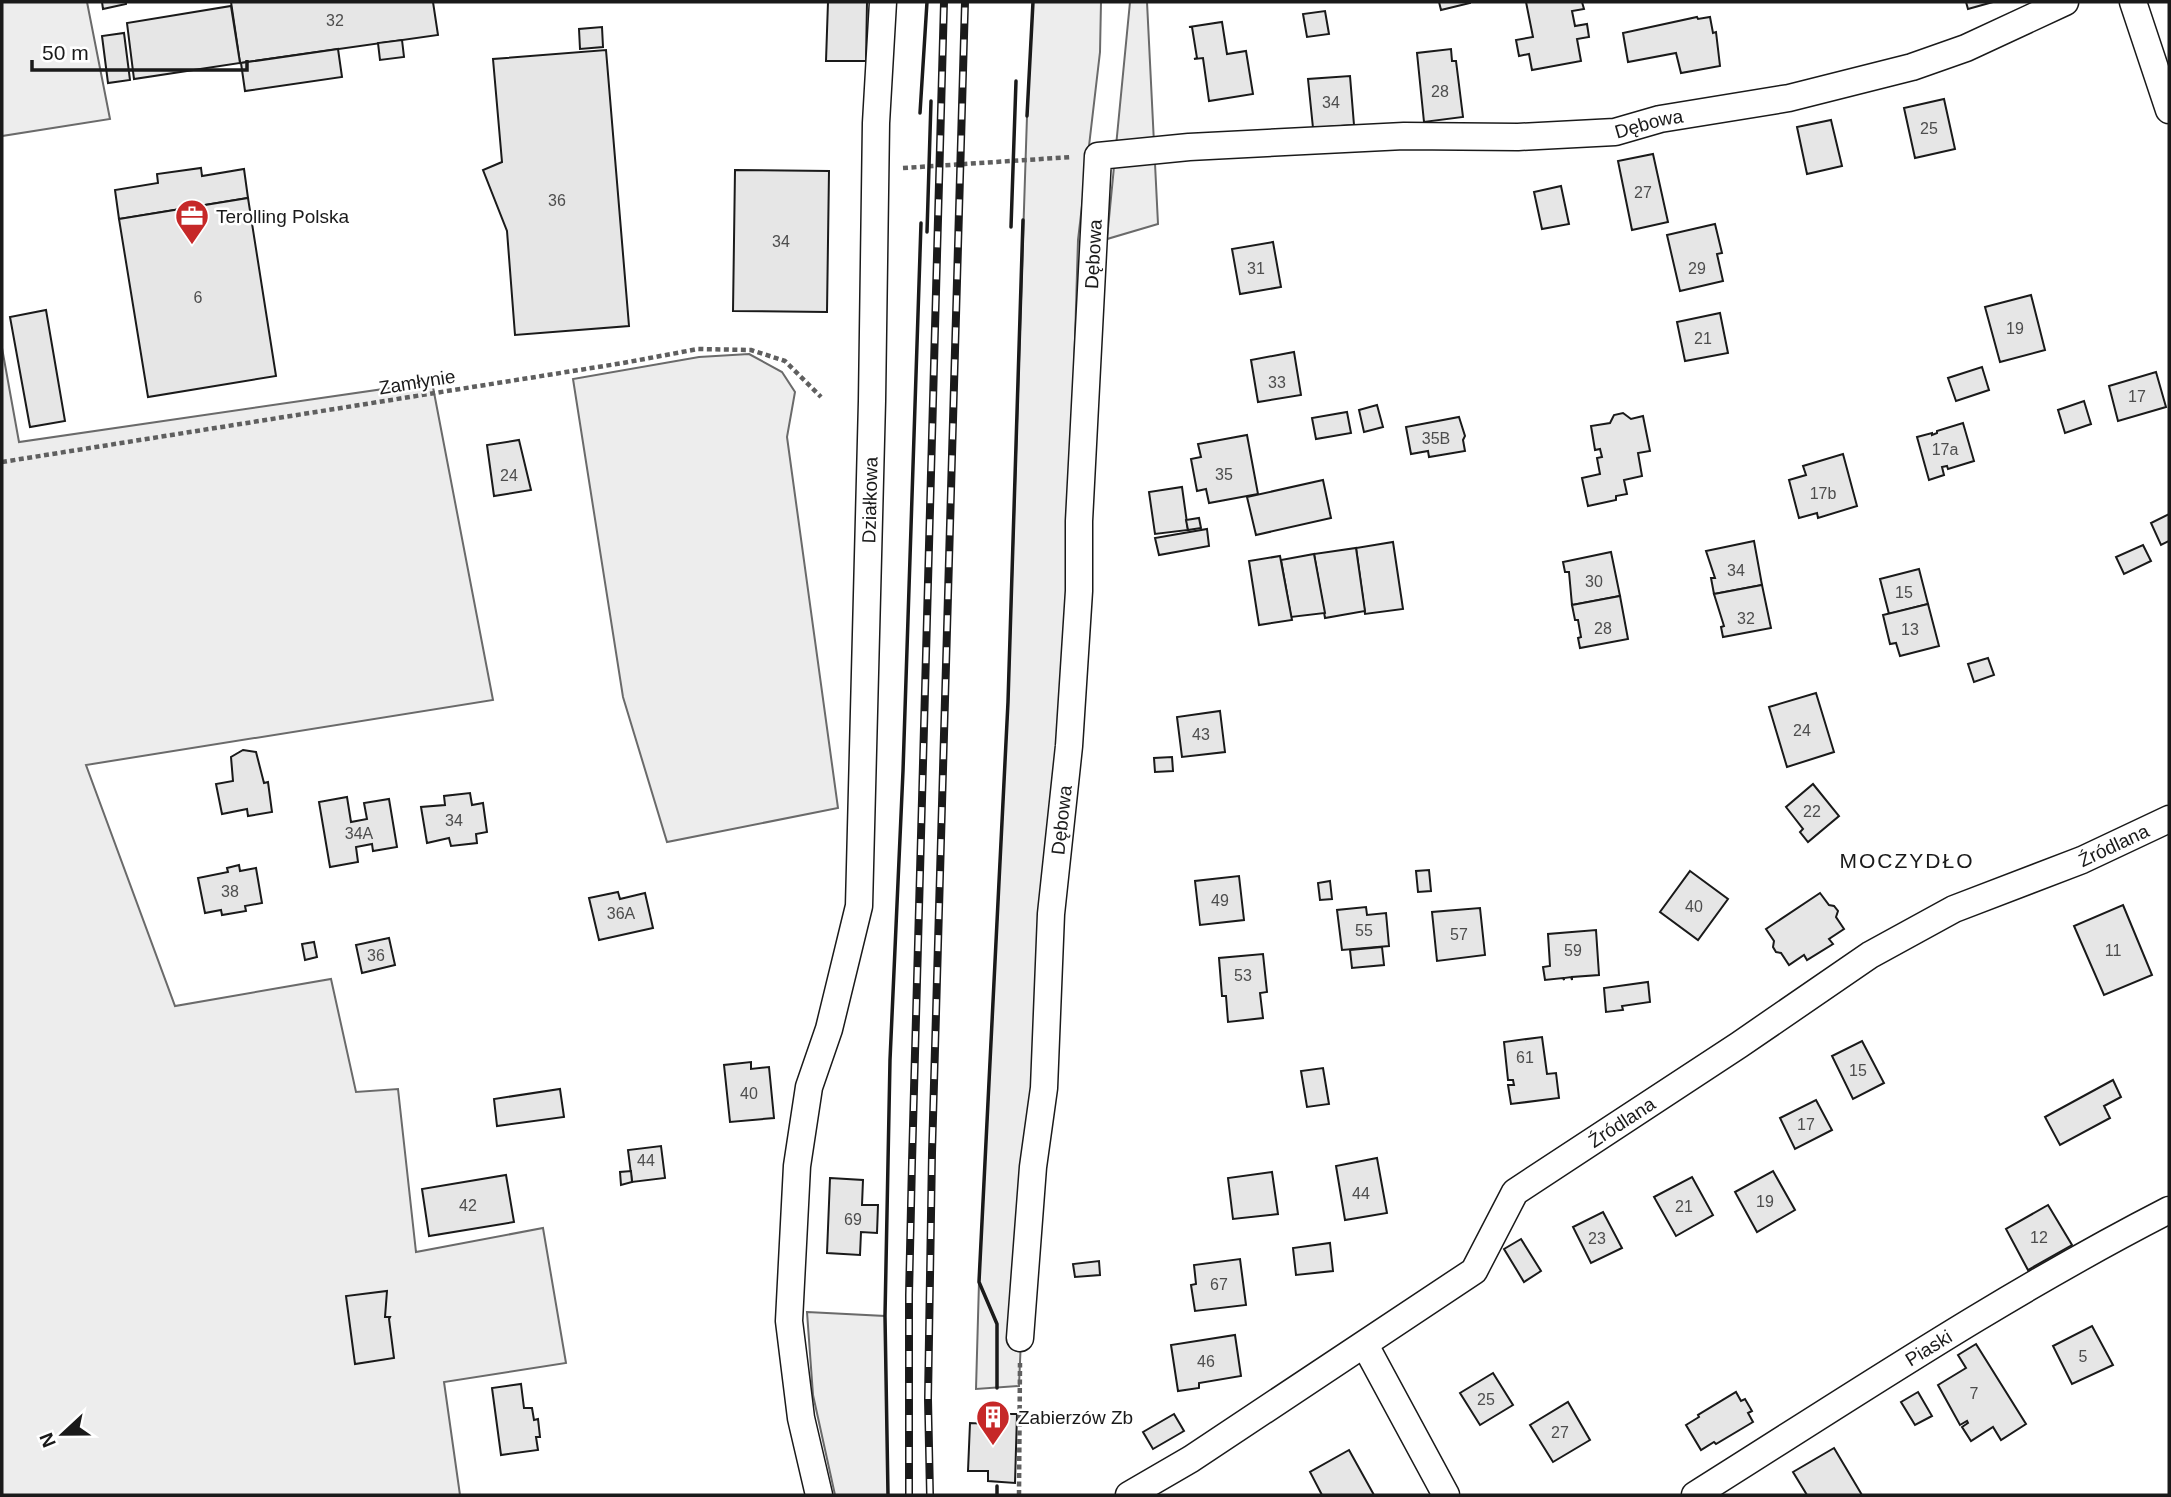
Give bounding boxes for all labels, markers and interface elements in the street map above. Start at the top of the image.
house number: 32 [326,12,344,29]
scale bar [32,28,247,72]
text: 50 m [42,41,89,64]
house number: 28 [1431,83,1449,100]
house number: 34 [1322,94,1340,111]
street label: Dębowa [1612,105,1685,142]
house number: 25 [1920,120,1938,137]
house number: 27 [1634,184,1652,201]
house number: 36 [548,192,566,209]
office icon: Terolling Polska [173,197,211,246]
place label: Terolling Polska [216,206,349,227]
street label: Dębowa [1081,218,1105,289]
house number: 34 [772,233,790,250]
house number: 31 [1247,260,1265,277]
house number: 29 [1688,260,1706,277]
house number: 6 [194,289,203,306]
house number: 19 [2006,320,2024,337]
house number: 21 [1694,330,1712,347]
street label: Zamłynie [377,366,457,398]
house number: 33 [1268,374,1286,391]
house number: 17 [2128,388,2146,405]
house number: 35B [1422,430,1450,447]
house number: 17a [1932,441,1958,458]
street label: Działkowa [858,456,881,544]
house number: 35 [1215,466,1233,483]
house number: 24 [500,467,518,484]
house number: 17b [1810,485,1836,502]
house number: 34 [1727,562,1745,579]
house number: 30 [1585,573,1603,590]
house number: 15 [1895,584,1913,601]
house number: 32 [1737,610,1755,627]
house number: 28 [1594,620,1612,637]
house number: 13 [1901,621,1919,638]
house number: 24 [1793,722,1811,739]
house number: 43 [1192,726,1210,743]
street label: Dębowa [1047,784,1075,856]
house number: 22 [1803,803,1821,820]
house number: 34 [445,812,463,829]
street label: Źródlana [2075,819,2152,871]
house number: 34A [345,825,374,842]
district label: MOCZYDŁO [1839,849,1975,872]
house number: 38 [221,883,239,900]
house number: 49 [1211,892,1229,909]
house number: 40 [1685,898,1703,915]
house number: 36A [607,905,636,922]
house number: 55 [1355,922,1373,939]
house number: 57 [1450,926,1468,943]
house number: 59 [1564,942,1582,959]
house number: 11 [2105,942,2121,959]
house number: 36 [367,947,385,964]
house number: 53 [1234,967,1252,984]
house number: 61 [1516,1049,1534,1066]
house number: 15 [1849,1062,1867,1079]
house number: 40 [740,1085,758,1102]
street label: Źródlana [1584,1092,1659,1151]
house number: 17 [1797,1116,1815,1133]
house number: 44 [637,1152,655,1169]
house number: 44 [1352,1185,1370,1202]
house number: 19 [1756,1193,1774,1210]
house number: 42 [459,1197,477,1214]
house number: 21 [1675,1198,1693,1215]
house number: 69 [844,1211,862,1228]
house number: 12 [2030,1229,2048,1246]
house number: 23 [1588,1230,1606,1247]
house number: 67 [1210,1276,1228,1293]
street label: Piaski [1901,1325,1955,1370]
house number: 5 [2079,1348,2088,1365]
house number: 46 [1197,1353,1215,1370]
house number: 7 [1970,1385,1979,1402]
house number: 25 [1477,1391,1495,1408]
building icon: Zabierzów Zb [974,1398,1012,1447]
north arrow [28,1399,98,1469]
place label: Zabierzów Zb [1018,1407,1133,1428]
house number: 27 [1551,1424,1569,1441]
text: N [35,1430,60,1450]

